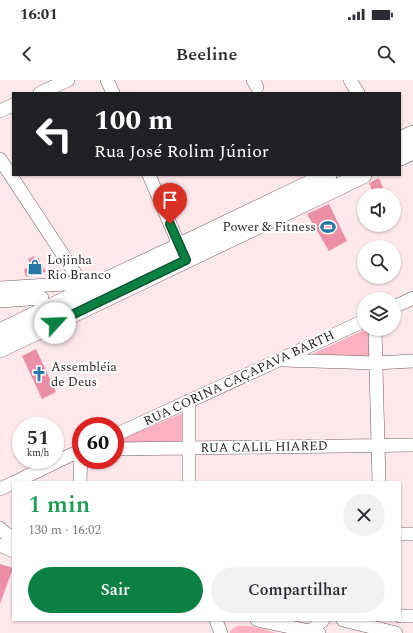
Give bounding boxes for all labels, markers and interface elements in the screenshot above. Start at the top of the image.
text: 16:01 [20,3,58,26]
text: Beeline [176,41,237,68]
icon: back [16,43,38,65]
icon: search [375,43,397,65]
text: 100 m [94,99,173,142]
icon: left [28,108,80,160]
text: Rua José Rolim Júnior [94,138,269,165]
pin [153,183,187,224]
map controls [357,188,401,336]
button: sound [357,188,401,232]
icon: arrive [159,189,181,211]
place label: Power & Fitness [223,217,316,237]
sports icon: Power & Fitness [319,218,337,236]
button: search [357,240,401,284]
place label: Lojinha Rio Branco [47,250,111,285]
shop icon: Lojinha Rio Branco [26,258,44,276]
button: layers [357,292,401,336]
position arrow [34,302,76,344]
street label: RUA CORINA CAÇAPAVA BARTH [140,325,338,431]
place label: Assembléia de Deus [51,357,118,392]
church icon: Assembléia de Deus [30,365,48,383]
speed limit sign: 60 [72,417,124,469]
text: 51 [27,423,49,453]
street label: RUA CALIL HIARED [200,436,328,458]
text: km/h [27,445,49,461]
text: 1 min [28,487,90,523]
button: close [343,494,385,536]
text: 130 m · 16:02 [28,520,101,540]
button: Sair [28,567,203,613]
button: Compartilhar [211,567,385,613]

